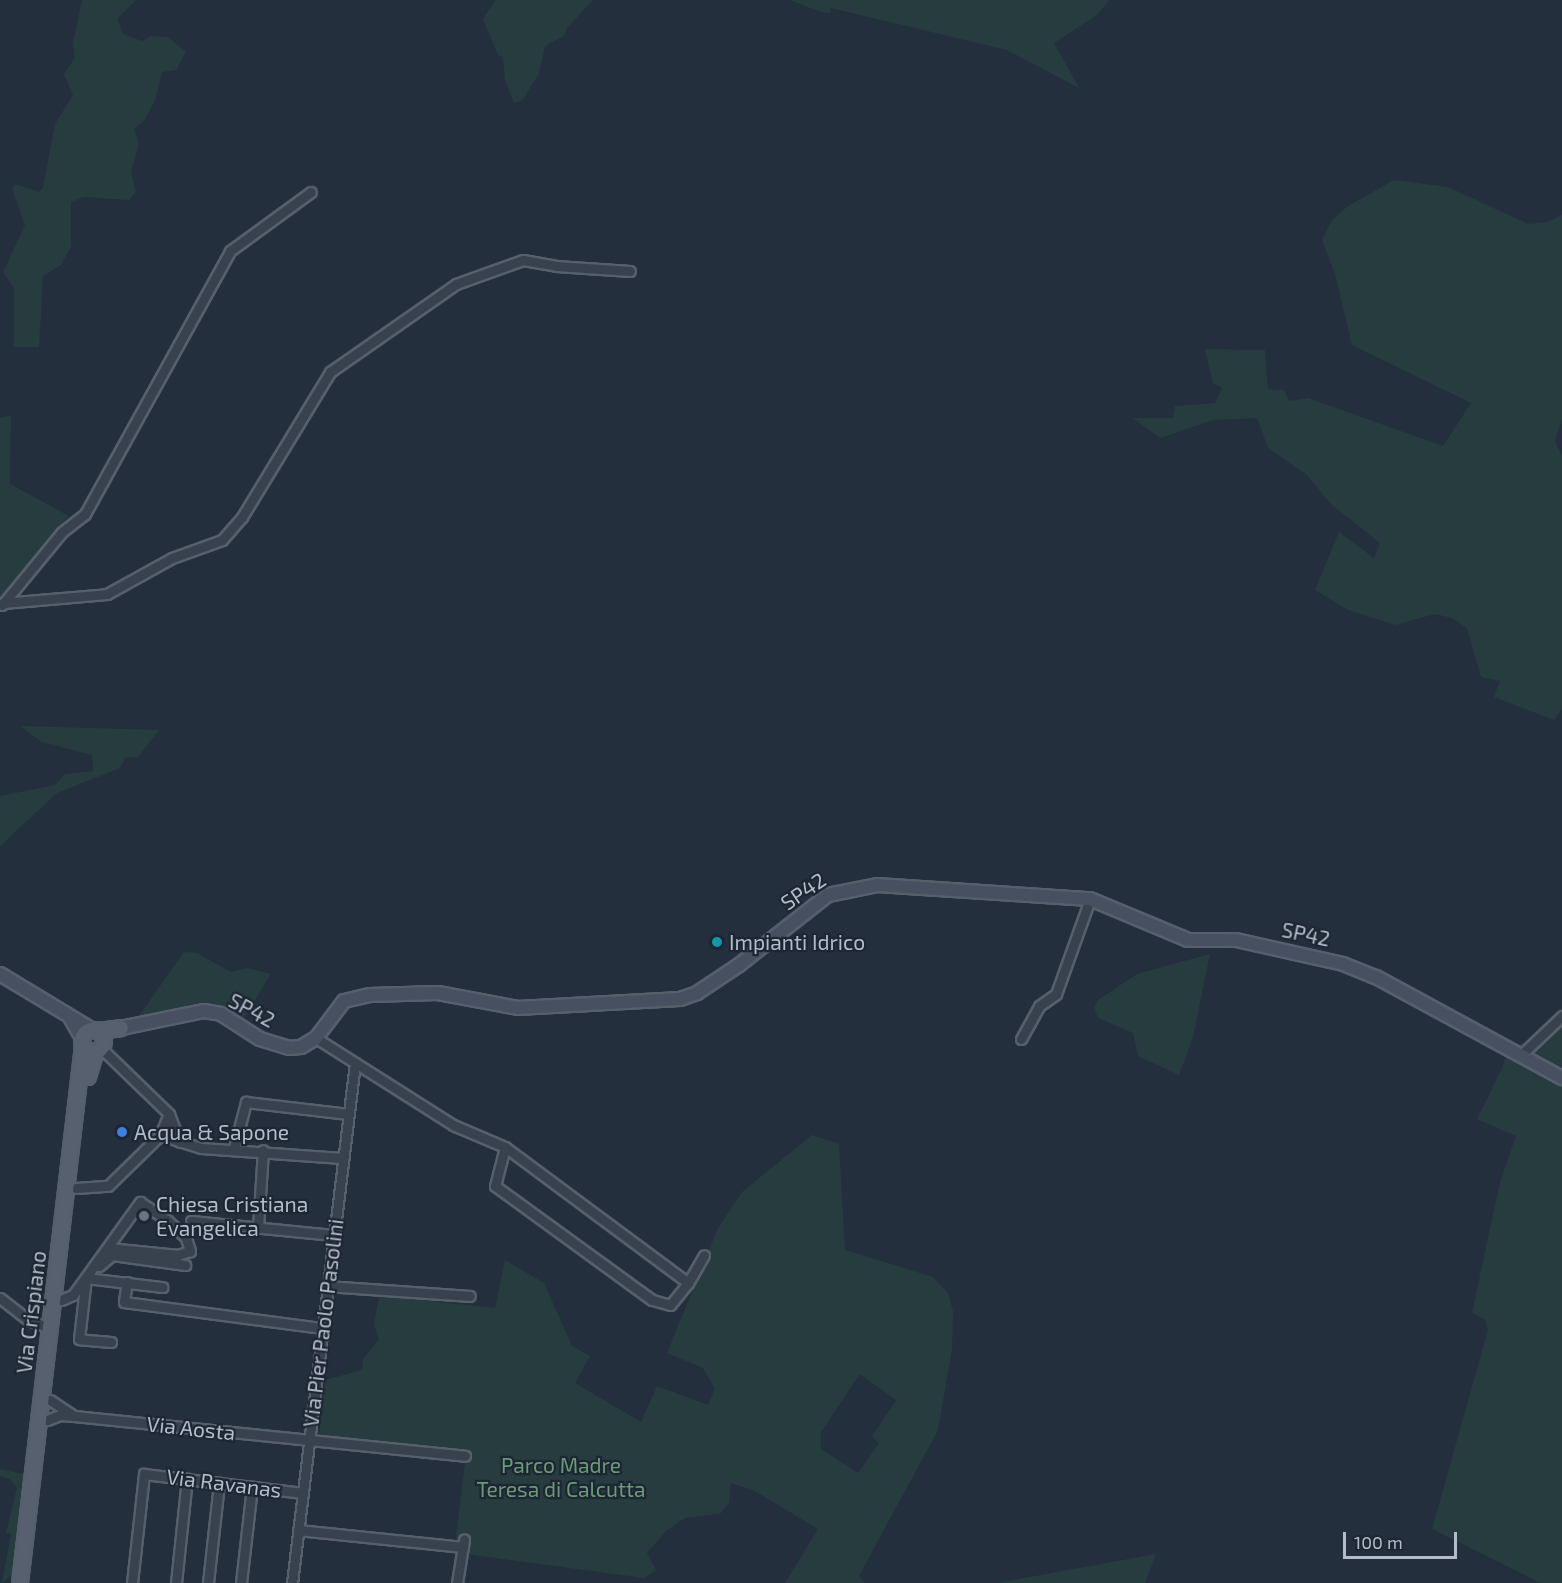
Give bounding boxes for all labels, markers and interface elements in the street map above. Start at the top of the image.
street label: SP42 [776,867,830,915]
street label: SP42 [1279,917,1333,951]
place label: Impianti Idrico [729,929,865,955]
marker: Impianti Idrico [710,935,724,949]
street label: SP42 [225,987,279,1033]
place label: Acqua & Sapone [134,1119,289,1145]
marker: Acqua & Sapone [115,1125,129,1139]
place label: Chiesa Cristiana Evangelica [156,1191,308,1241]
marker: Chiesa Cristiana Evangelica [137,1209,151,1223]
street label: Via Pier Paolo Pasolini [298,1217,348,1429]
street label: Via Crispiano [11,1249,51,1375]
street label: Via Aosta [145,1411,237,1445]
park label: Parco Madre Teresa di Calcutta [477,1452,645,1502]
street label: Via Ravanas [165,1463,283,1503]
scale bar [1346,1520,1460,1558]
text: 100 m [1354,1531,1403,1553]

